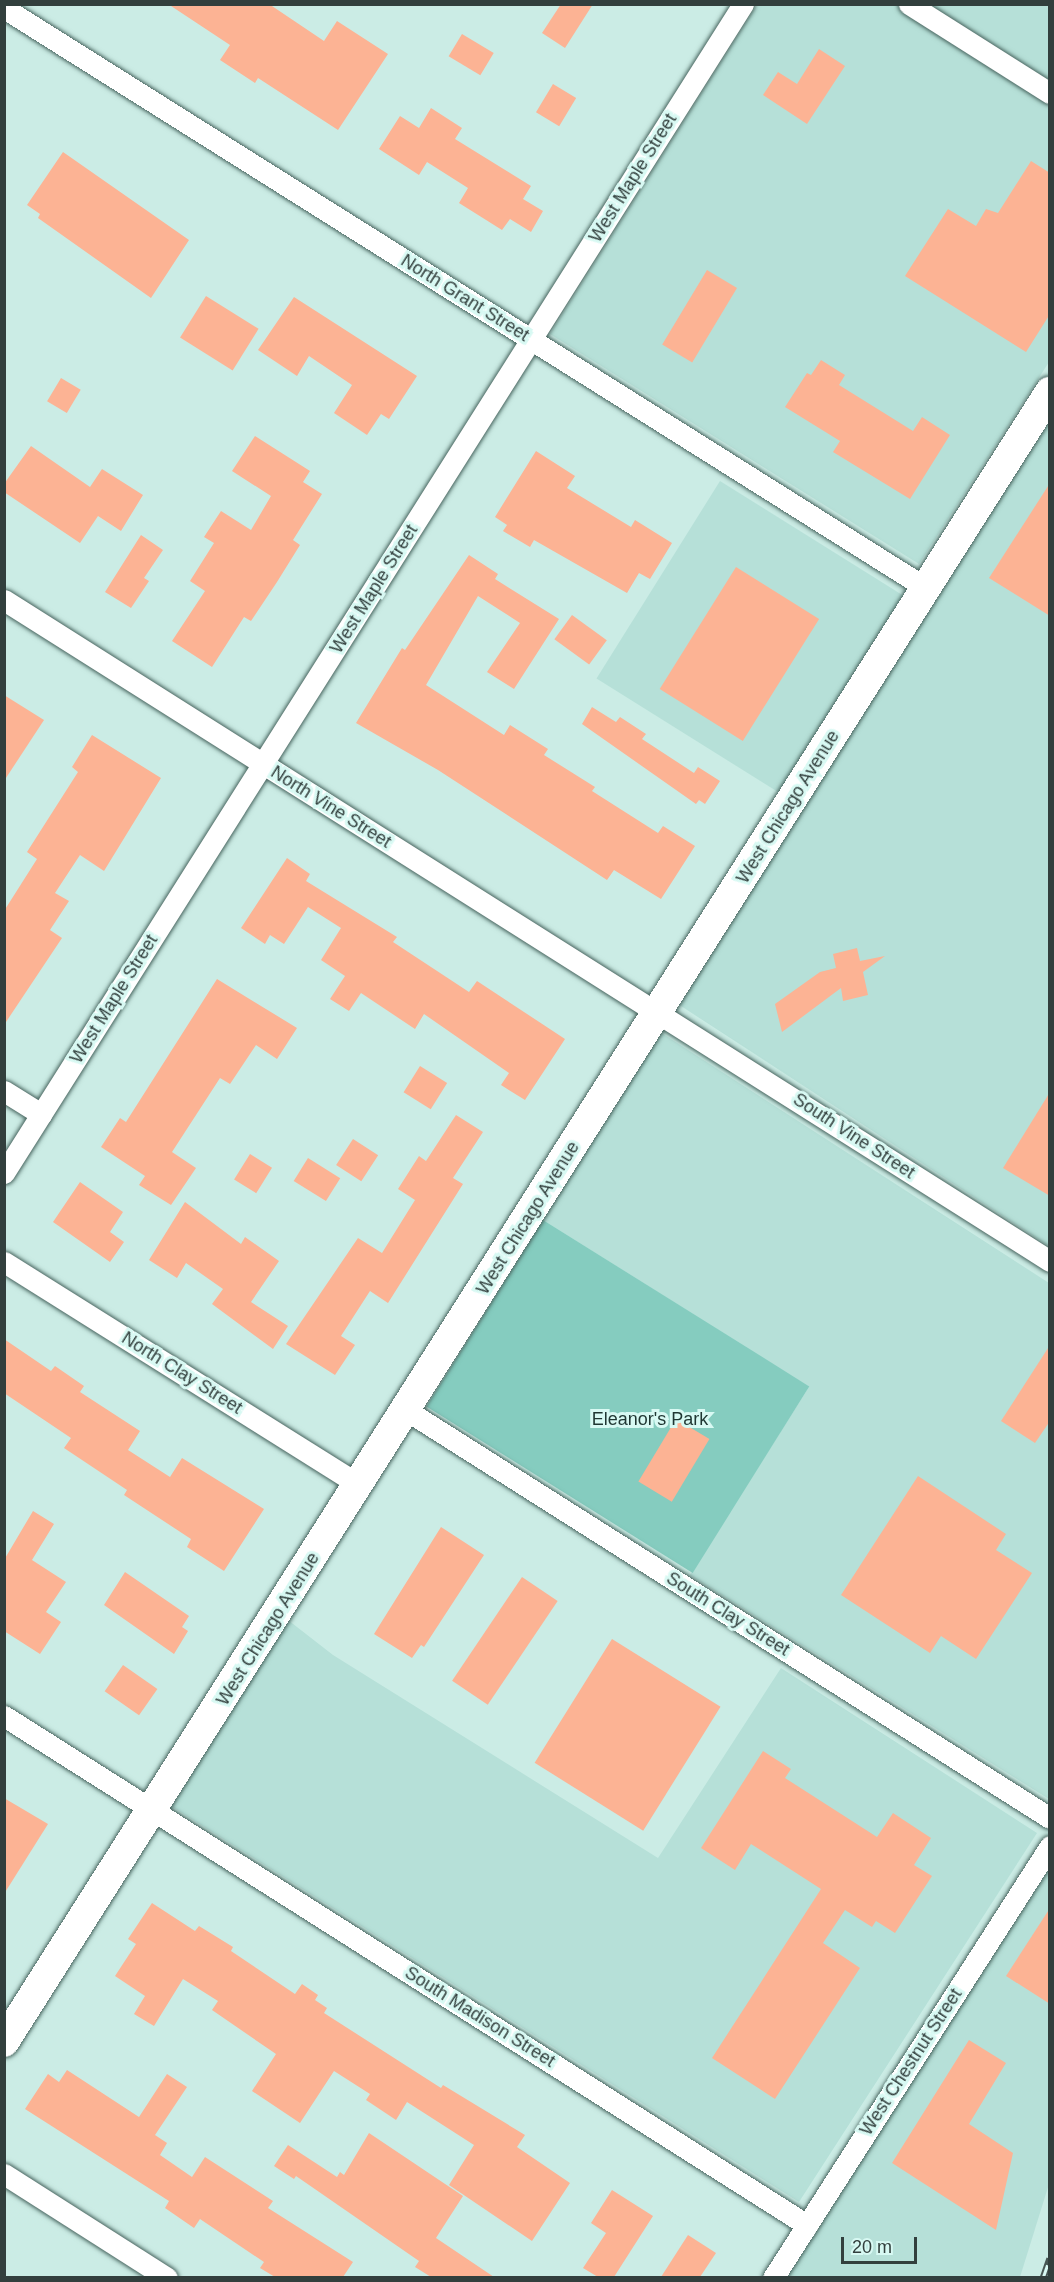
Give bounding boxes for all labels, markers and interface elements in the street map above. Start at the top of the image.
street label: West Maple Street [585,110,681,246]
street label: North Grant Street [397,250,533,346]
street label: West Maple Street [326,521,422,657]
street label: West Chicago Avenue [732,726,844,888]
street label: North Vine Street [267,761,395,853]
street label: West Maple Street [66,931,162,1067]
street label: South Vine Street [789,1089,919,1183]
street label: West Chicago Avenue [472,1137,584,1299]
street label: North Clay Street [118,1327,246,1419]
park label: Eleanor's Park [592,1408,708,1430]
street label: West Chicago Avenue [212,1548,324,1710]
street label: South Clay Street [662,1567,794,1661]
street label: South Madison Street [401,1962,559,2072]
street label: West Chestnut Street [855,1985,967,2139]
scale bar [844,2225,920,2263]
text: 20 m [852,2237,892,2257]

